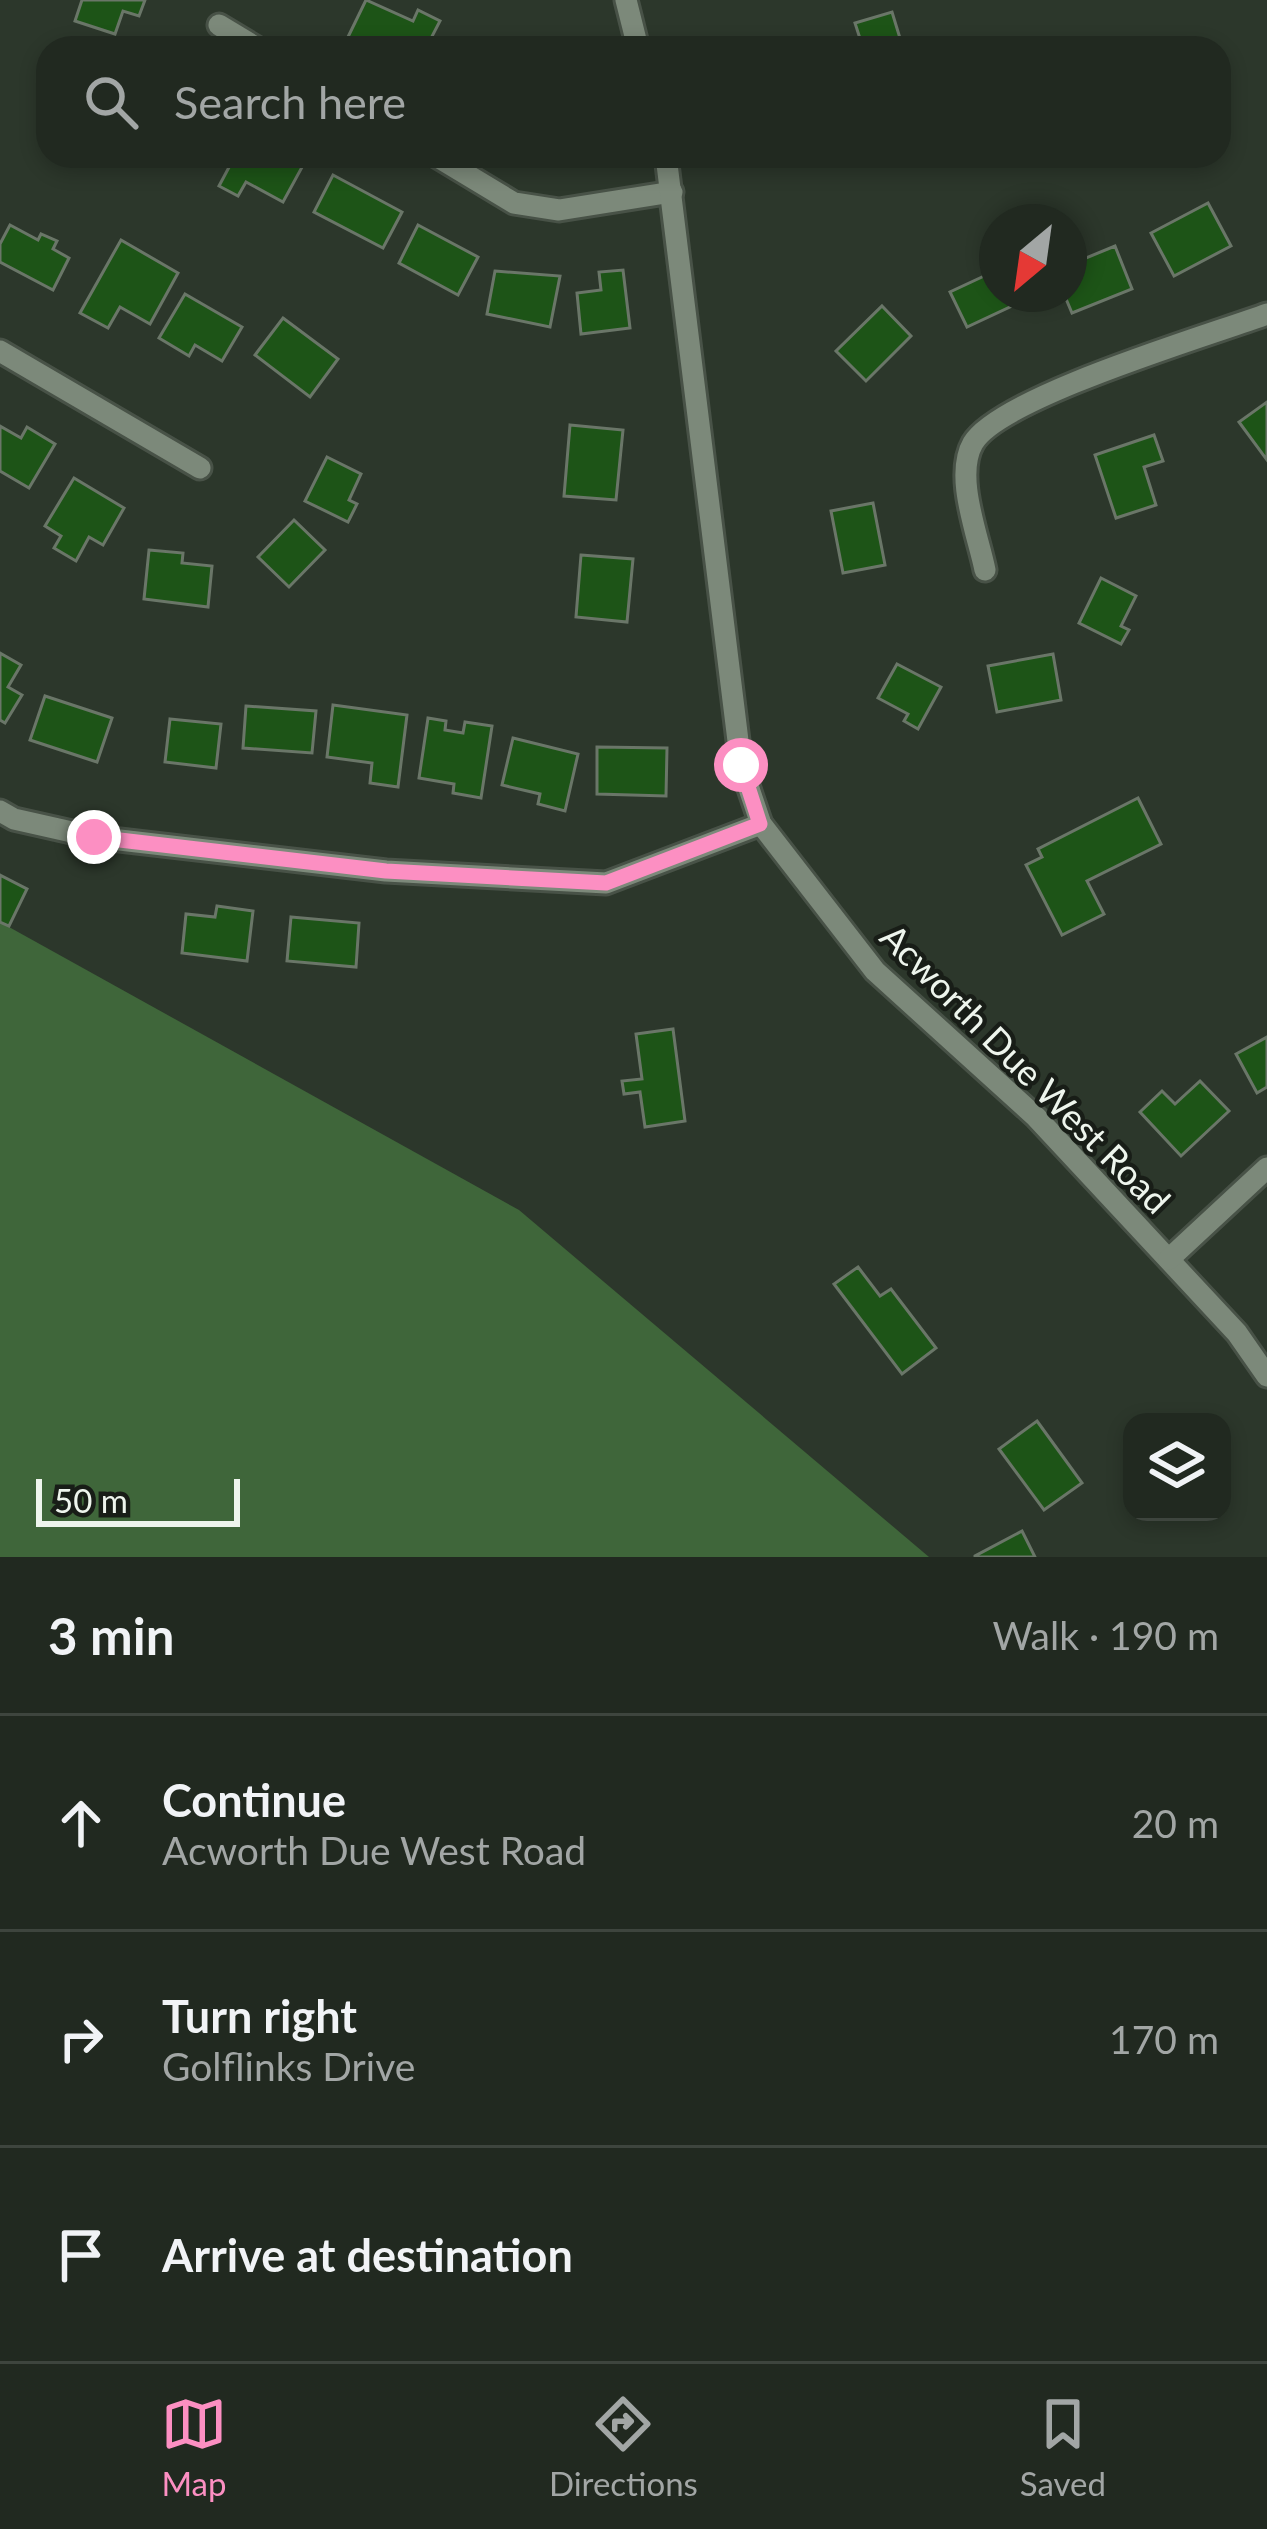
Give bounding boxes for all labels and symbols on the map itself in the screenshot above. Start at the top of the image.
north arrow [979,204,1087,312]
route start [714,738,768,792]
route end [67,810,121,864]
street label: Acworth Due West Road [872,914,1180,1222]
scale bar [36,1473,240,1526]

